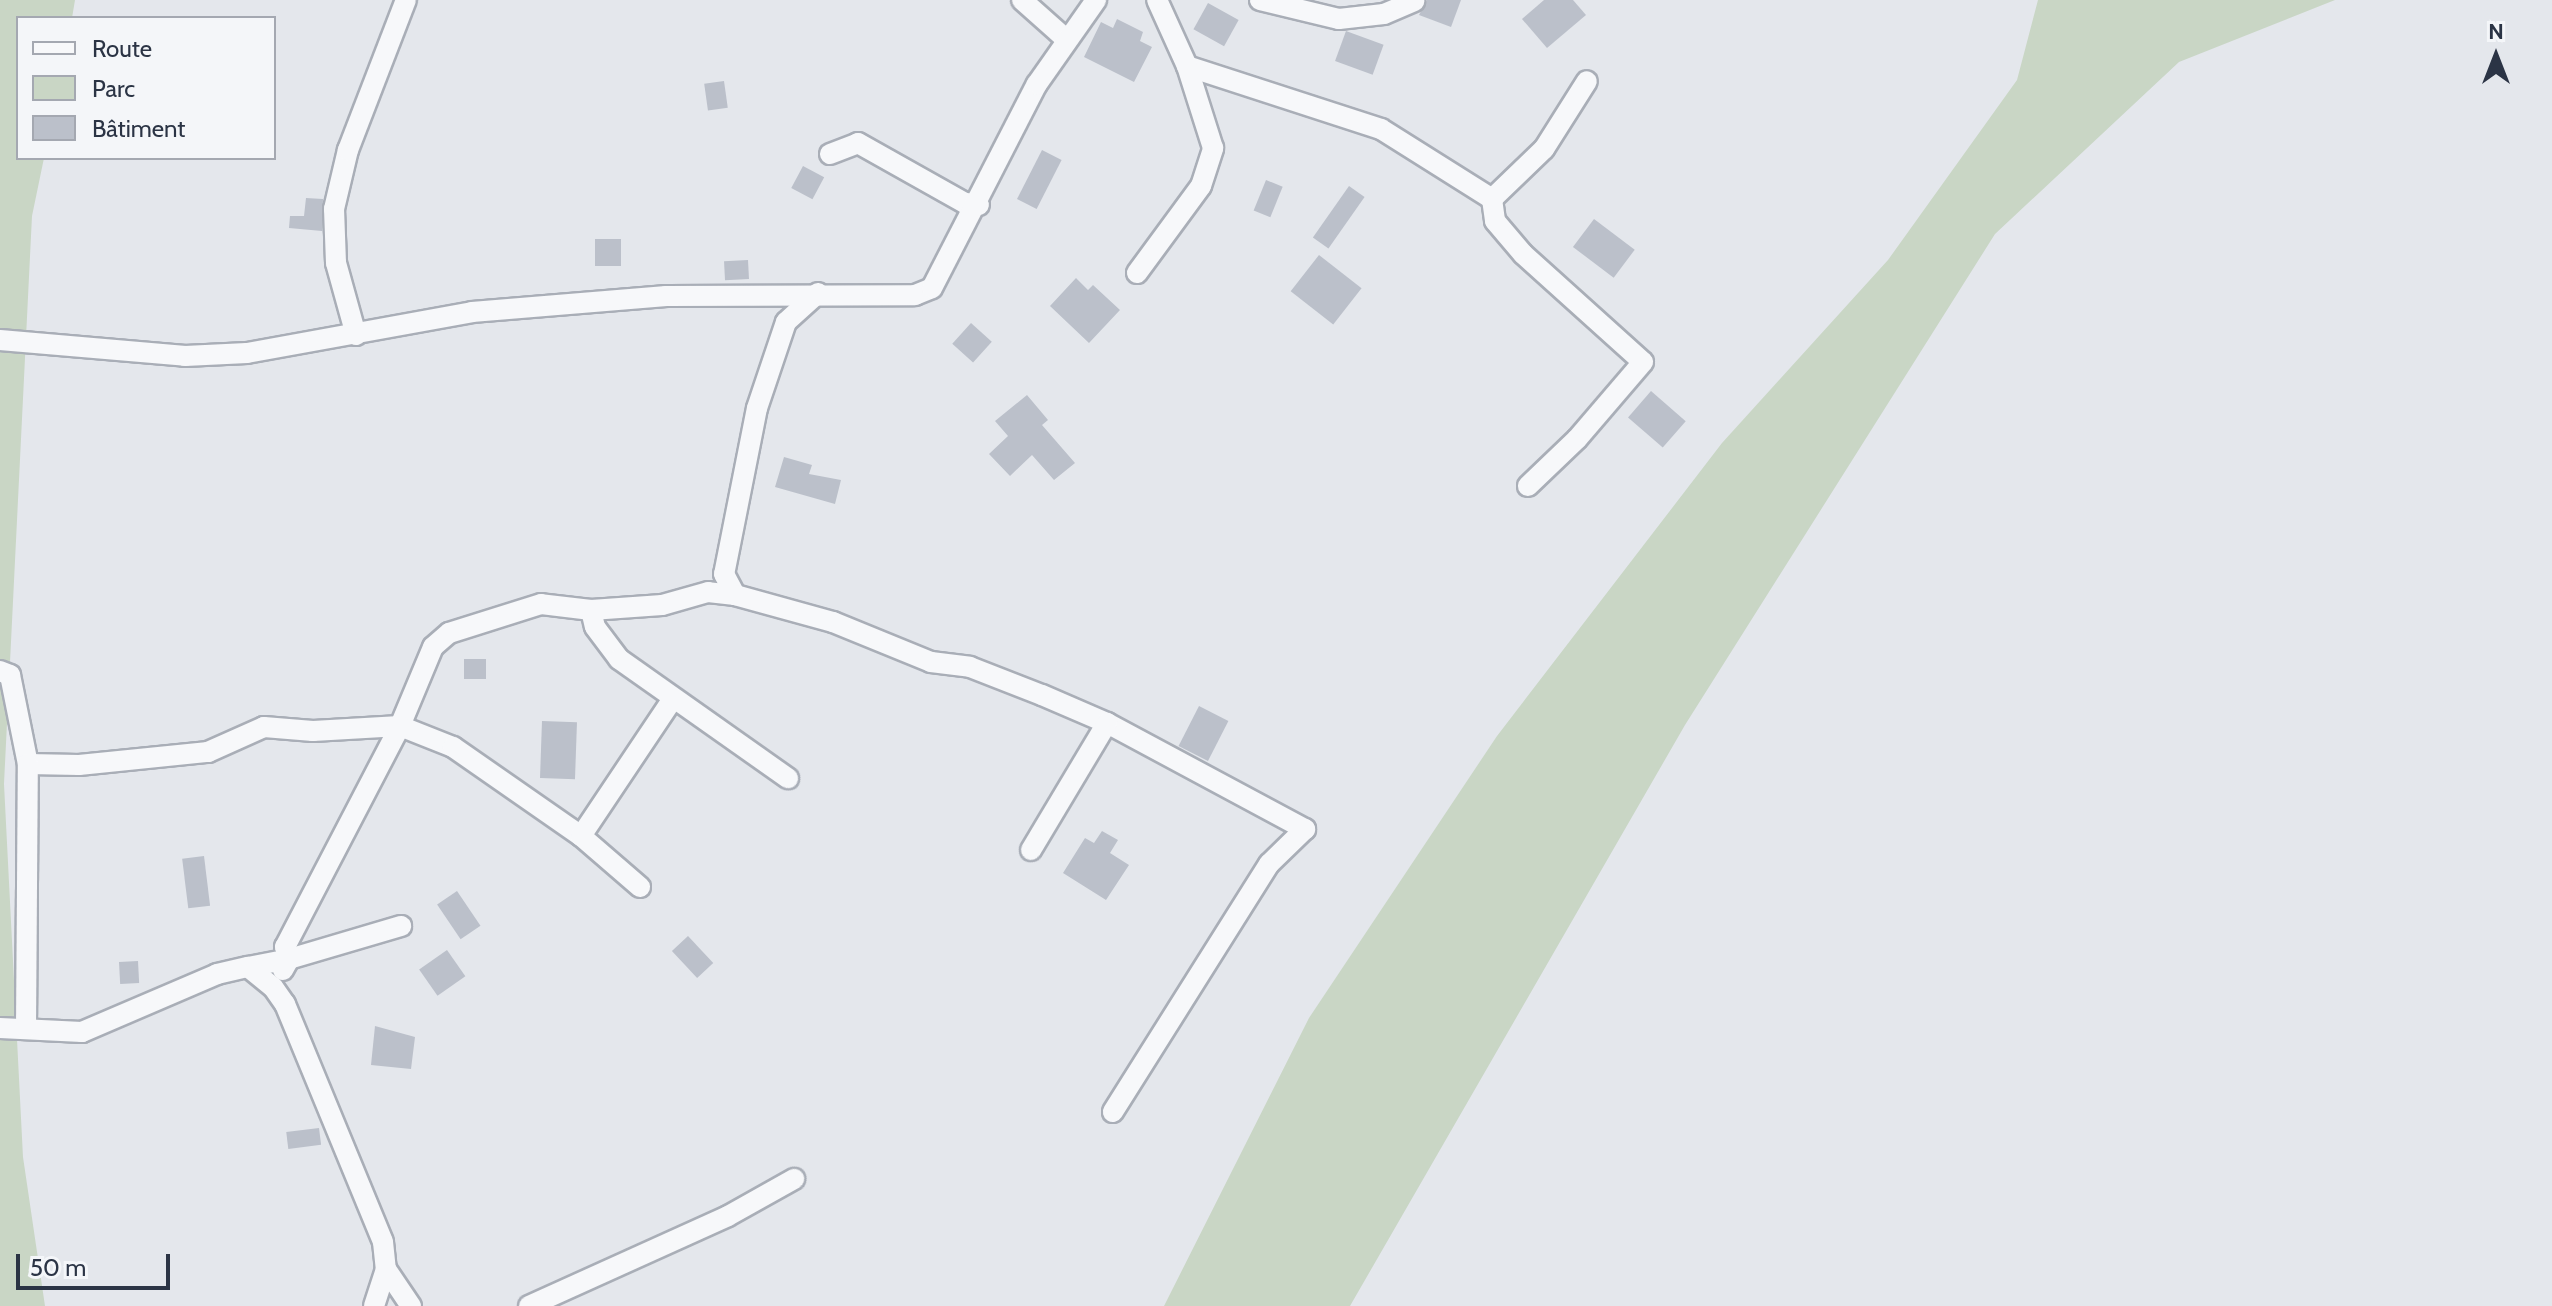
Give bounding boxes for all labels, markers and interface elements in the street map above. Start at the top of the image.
legend [16,16,276,160]
north arrow [2456,16,2536,96]
text: N [2488,18,2504,45]
text: Route [92,34,152,63]
text: Parc [92,74,135,103]
text: Bâtiment [92,114,185,143]
scale bar [20,1238,174,1288]
text: 50 m [30,1253,86,1282]

